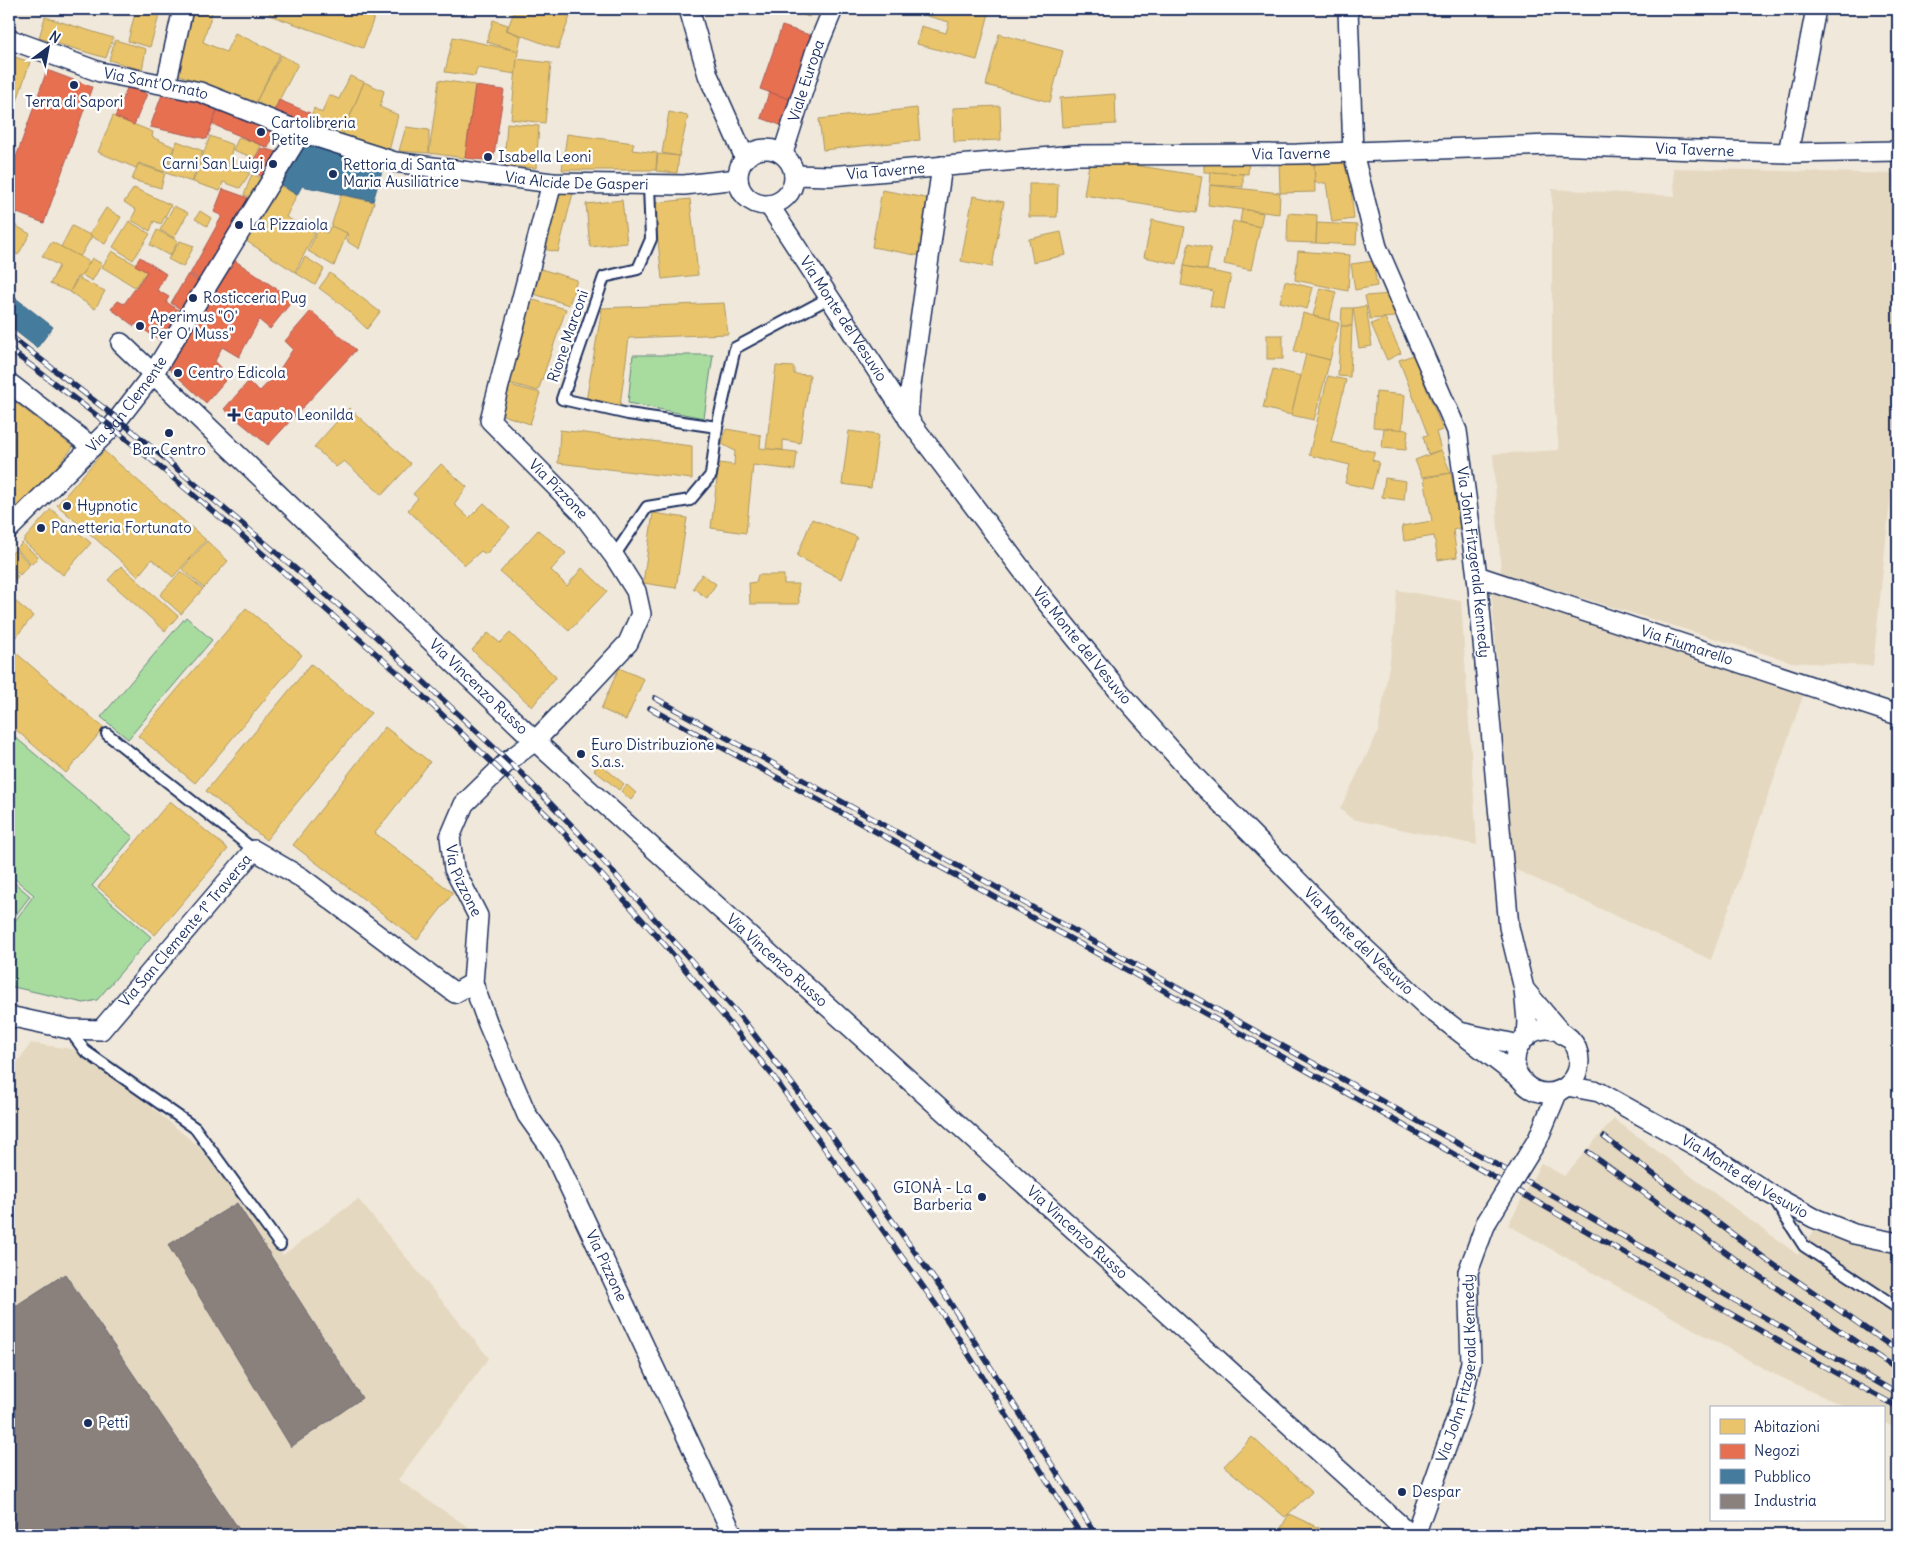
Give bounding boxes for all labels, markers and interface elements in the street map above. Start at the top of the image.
north arrow [22,22,72,72]
text: N [46,27,64,47]
street label: Viale Europa [784,36,828,124]
street label: Via Sant'Ornato [102,63,212,104]
marker: Terra di Sapori [68,79,80,91]
place label: Terra di Sapori [25,92,123,111]
place label: Cartolibreria Petite [271,113,356,149]
marker: Cartolibreria Petite [255,126,267,138]
street label: Via Taverne [1655,139,1734,160]
street label: Via Taverne [1252,143,1331,163]
place label: Isabella Leoni [498,147,591,166]
marker: Isabella Leoni [482,151,494,163]
place label: Carni San Luigi [162,154,263,173]
place label: Rettoria di Santa Maria Ausiliatrice [343,155,459,191]
marker: Carni San Luigi [267,158,279,170]
street label: Via Taverne [846,158,926,184]
street label: Via Alcide De Gasperi [504,167,649,193]
marker: Rettoria di Santa Maria Ausiliatrice [327,168,339,180]
place label: La Pizzaiola [249,215,329,234]
marker: La Pizzaiola [233,219,245,231]
street label: Via Monte del Vesuvio [796,252,892,385]
street label: Rione Marconi [543,287,592,384]
place label: Rosticceria Pug [203,288,307,307]
marker: Rosticceria Pug [187,292,199,304]
place label: Aperimus "O' Per O' Muss" [150,307,238,343]
marker: Aperimus "O' Per O' Muss" [134,320,146,332]
street label: Via San Clemente [82,352,171,456]
place label: Centro Edicola [188,363,286,382]
marker: Centro Edicola [172,367,184,379]
place label: Caputo Leonilda [244,405,354,424]
marker: Caputo Leonilda [228,409,240,421]
marker: Bar Centro [163,427,175,439]
place label: Bar Centro [132,440,206,459]
street label: Via Pizzone [525,455,593,522]
street label: Via John Fitzgerald Kennedy [1453,465,1494,659]
place label: Hypnotic [77,496,138,515]
marker: Hypnotic [61,500,73,512]
place label: Panetteria Fortunato [51,518,192,537]
marker: Panetteria Fortunato [35,522,47,534]
street label: Via Monte del Vesuvio [1029,583,1136,708]
street label: Via Fiumarello [1638,621,1736,669]
street label: Via Vincenzo Russo [425,635,532,738]
place label: Euro Distribuzione S.a.s. [591,735,714,771]
marker: Euro Distribuzione S.a.s. [575,748,587,760]
street label: Via Pizzone [442,843,487,919]
street label: Via San Clemente 1° Traversa [115,850,256,1010]
street label: Via Monte del Vesuvio [1300,883,1418,998]
street label: Via Vincenzo Russo [723,909,832,1011]
street label: Via Monte del Vesuvio [1678,1130,1812,1222]
place label: GIONÀ - La Barberia [893,1178,972,1214]
street label: Via Vincenzo Russo [1023,1181,1132,1283]
marker: GIONÀ - La Barberia [976,1191,988,1203]
street label: Via Pizzone [582,1227,632,1304]
street label: Via John Fitzgerald Kennedy [1432,1274,1480,1465]
legend [1710,1406,1884,1522]
place label: Petti [98,1413,128,1432]
marker: Petti [82,1417,94,1429]
text: Abitazioni [1754,1417,1820,1436]
text: Negozi [1754,1441,1800,1460]
text: Pubblico [1754,1467,1811,1486]
place label: Despar [1412,1482,1461,1501]
marker: Despar [1396,1486,1408,1498]
text: Industria [1754,1491,1817,1510]

